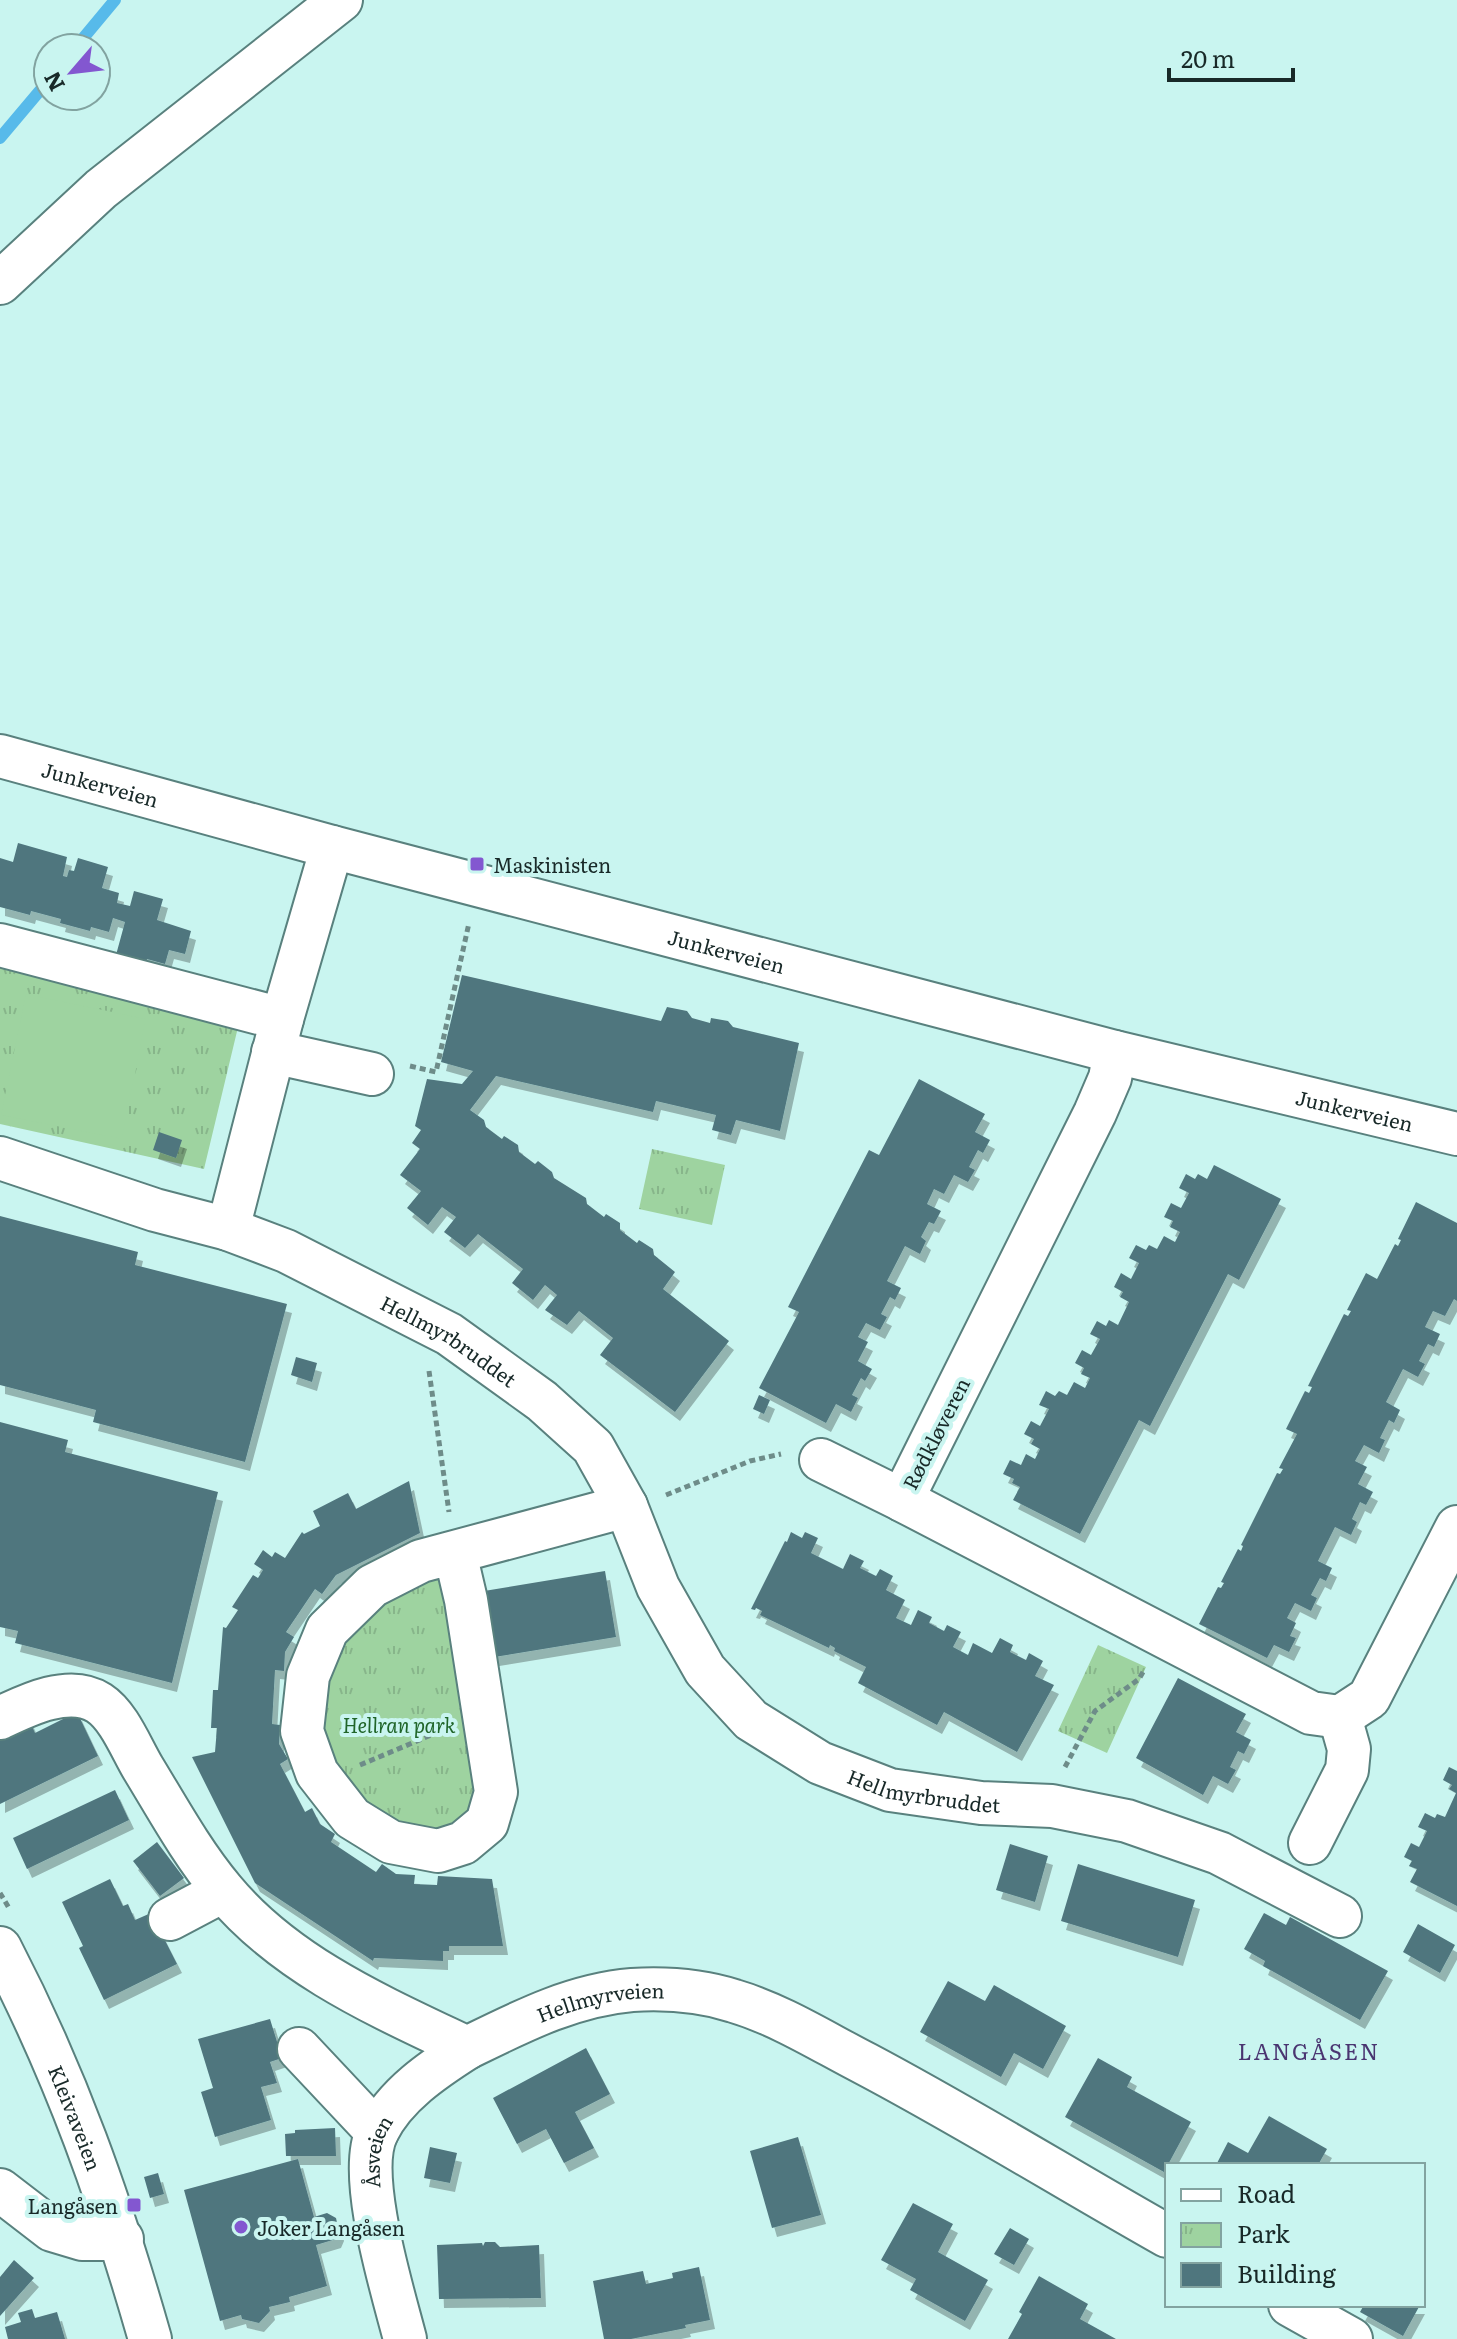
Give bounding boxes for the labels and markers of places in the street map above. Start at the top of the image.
place label: Maskinisten [493,849,611,879]
marker: Maskinisten [468,855,486,873]
place label: Langåsen [27,2190,118,2220]
marker: Langåsen [125,2196,143,2214]
place label: Joker Langåsen [257,2212,405,2242]
marker: Joker Langåsen [232,2218,250,2236]

